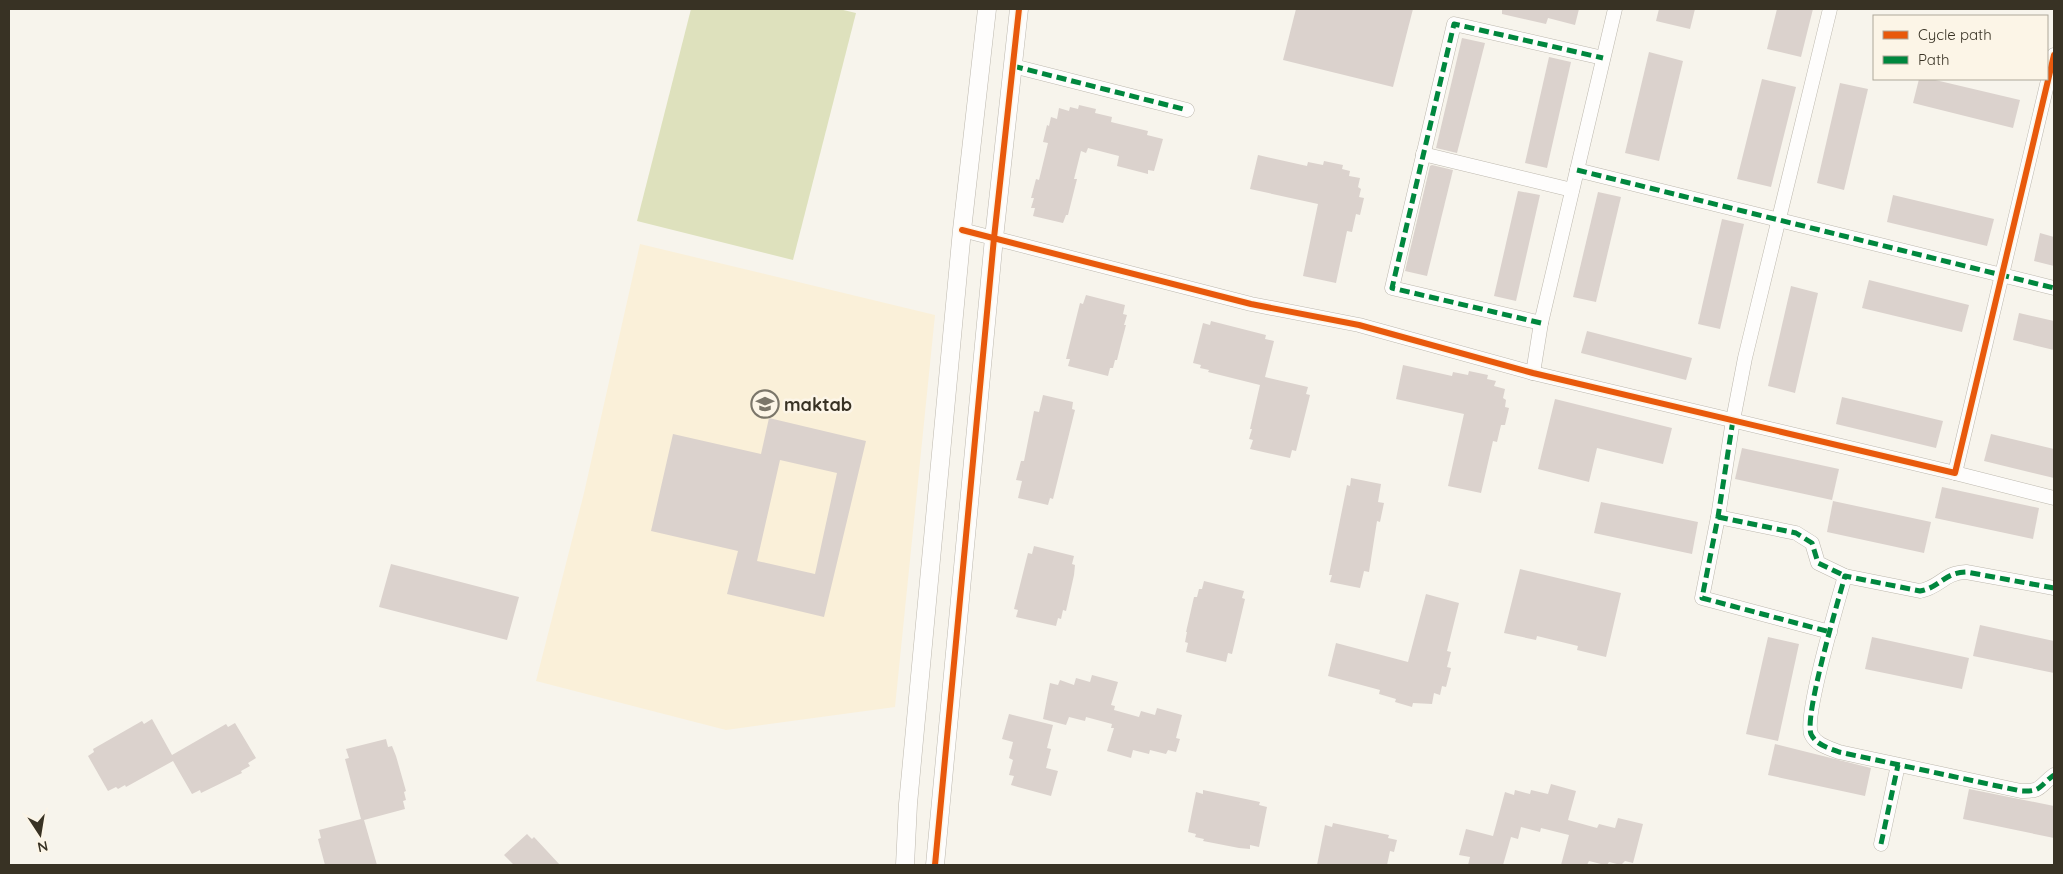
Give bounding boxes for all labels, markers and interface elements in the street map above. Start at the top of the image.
legend [1873,15,2048,80]
text: Cycle path [1918,25,1992,44]
text: Path [1918,50,1950,69]
school or university icon: maktab [750,389,780,419]
place label: maktab [784,393,852,416]
north arrow [15,809,65,859]
text: N [36,837,50,857]

